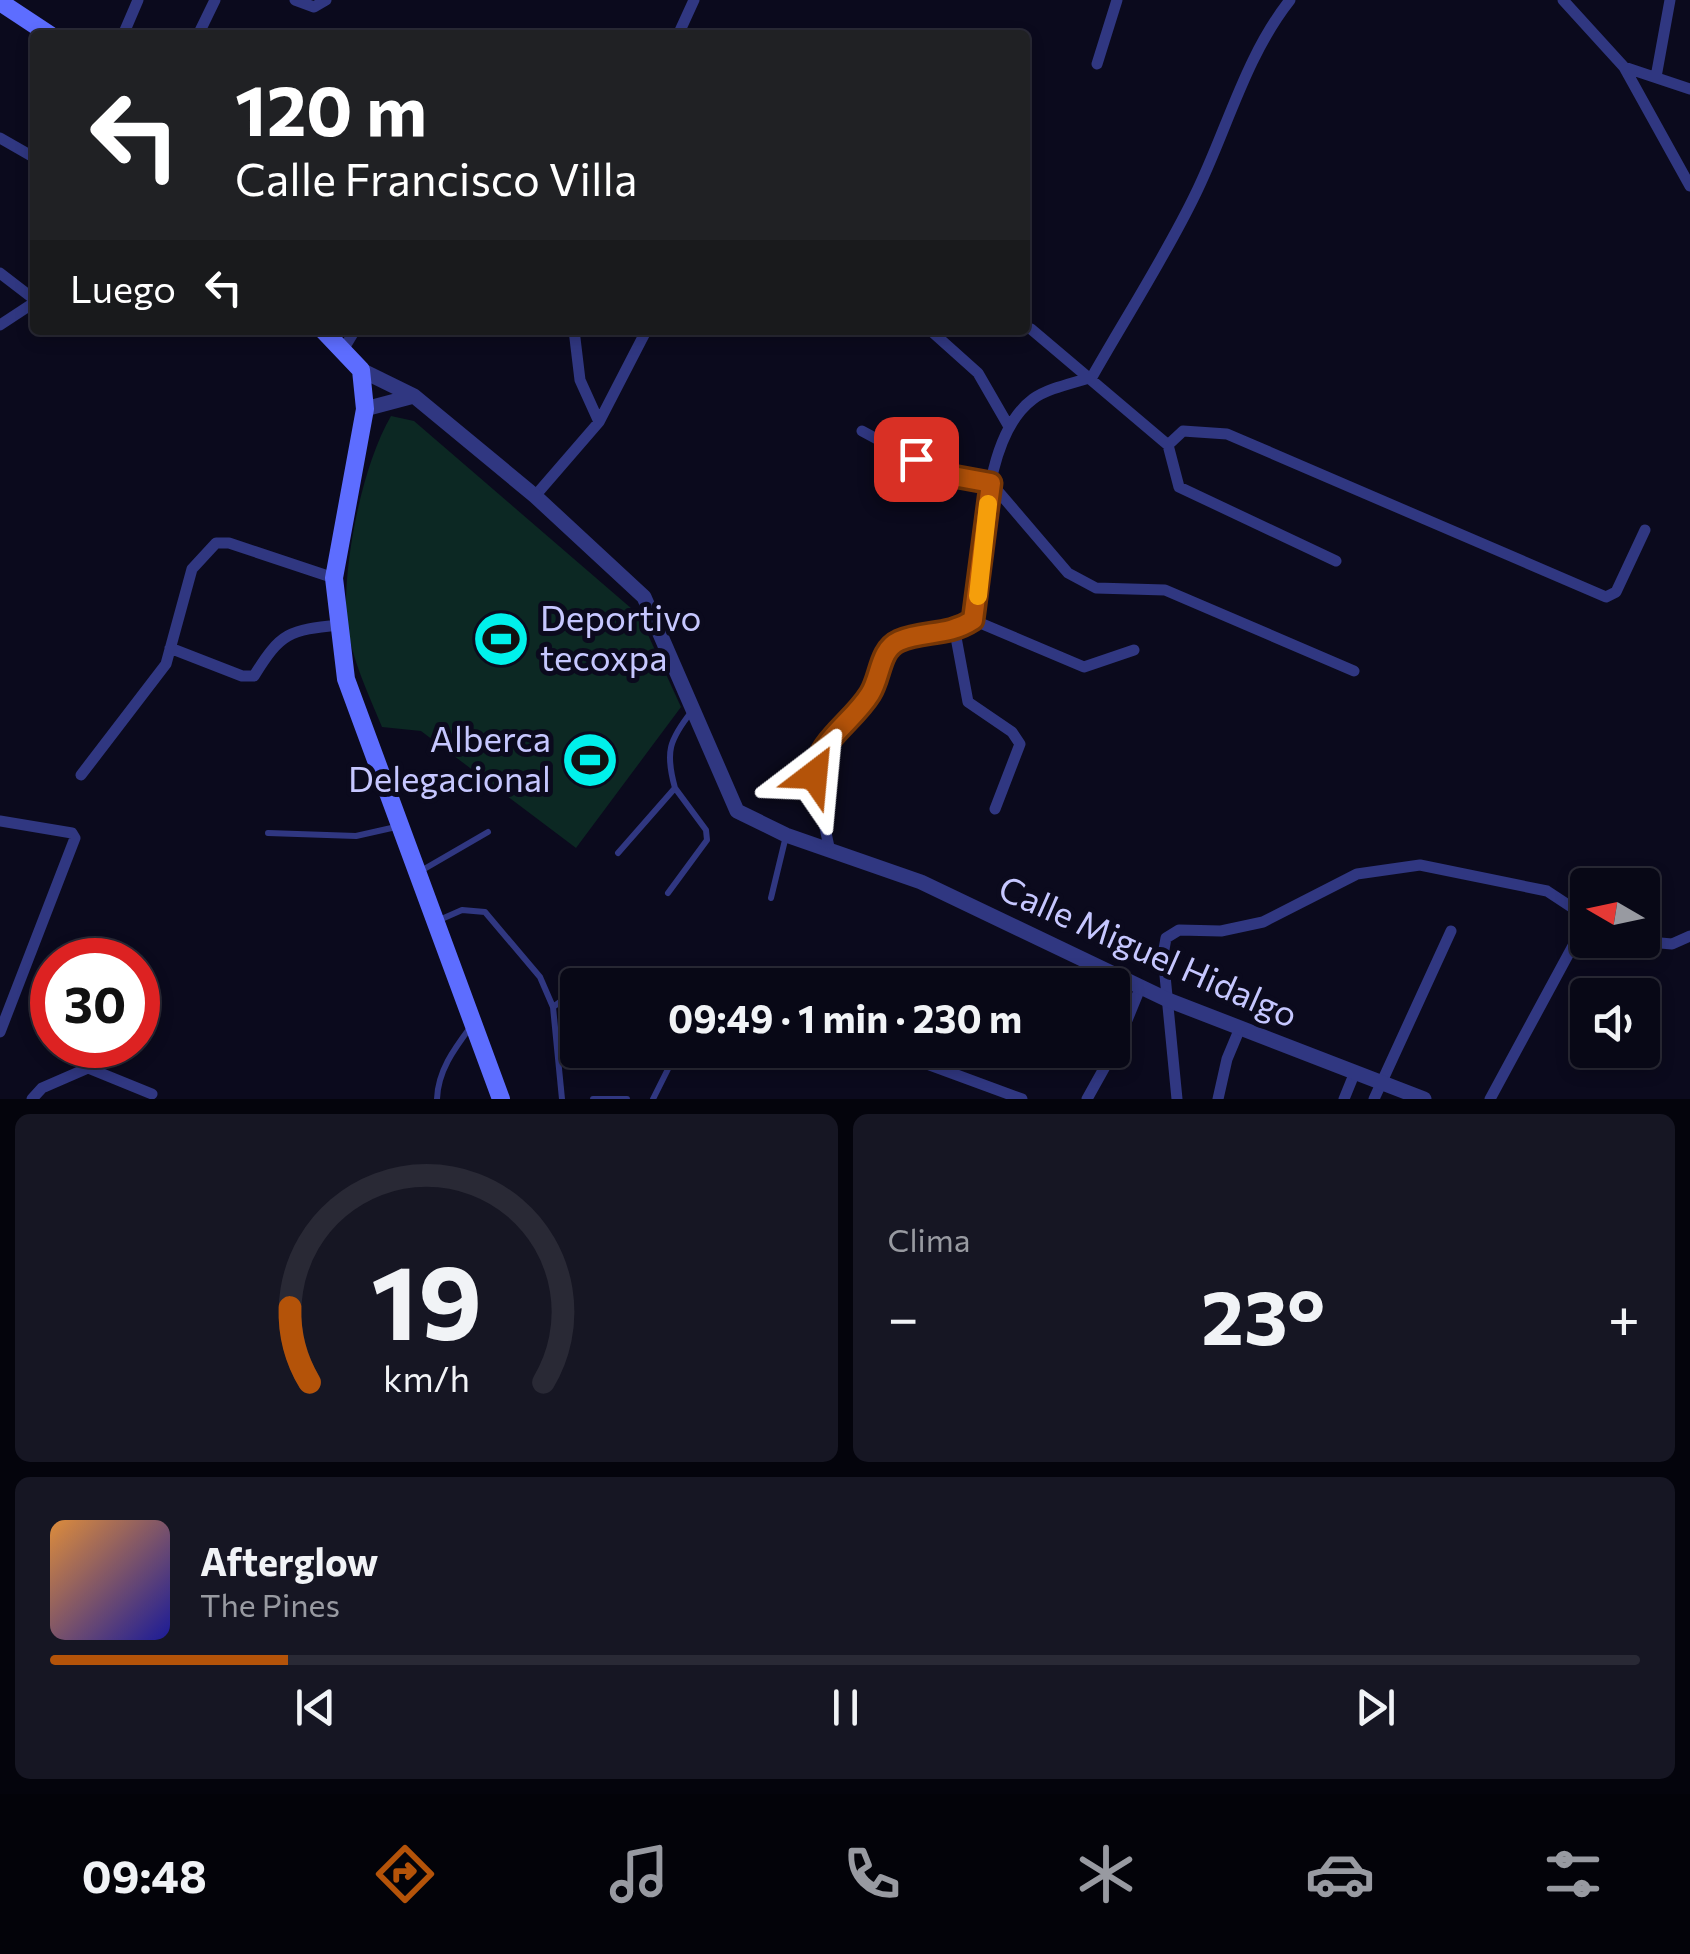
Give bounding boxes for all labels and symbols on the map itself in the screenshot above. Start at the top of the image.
pin [874,417,959,502]
place label: Deportivo tecoxpa [540,595,701,678]
sports icon: Deportivo tecoxpa [471,609,531,669]
place label: Alberca Delegacional [348,716,551,799]
position arrow [762,723,866,827]
sports icon: Alberca Delegacional [560,730,620,790]
street label: Calle Miguel Hidalgo [993,864,1305,1035]
north arrow [1570,868,1660,958]
speed limit sign: 30 [30,938,160,1068]

